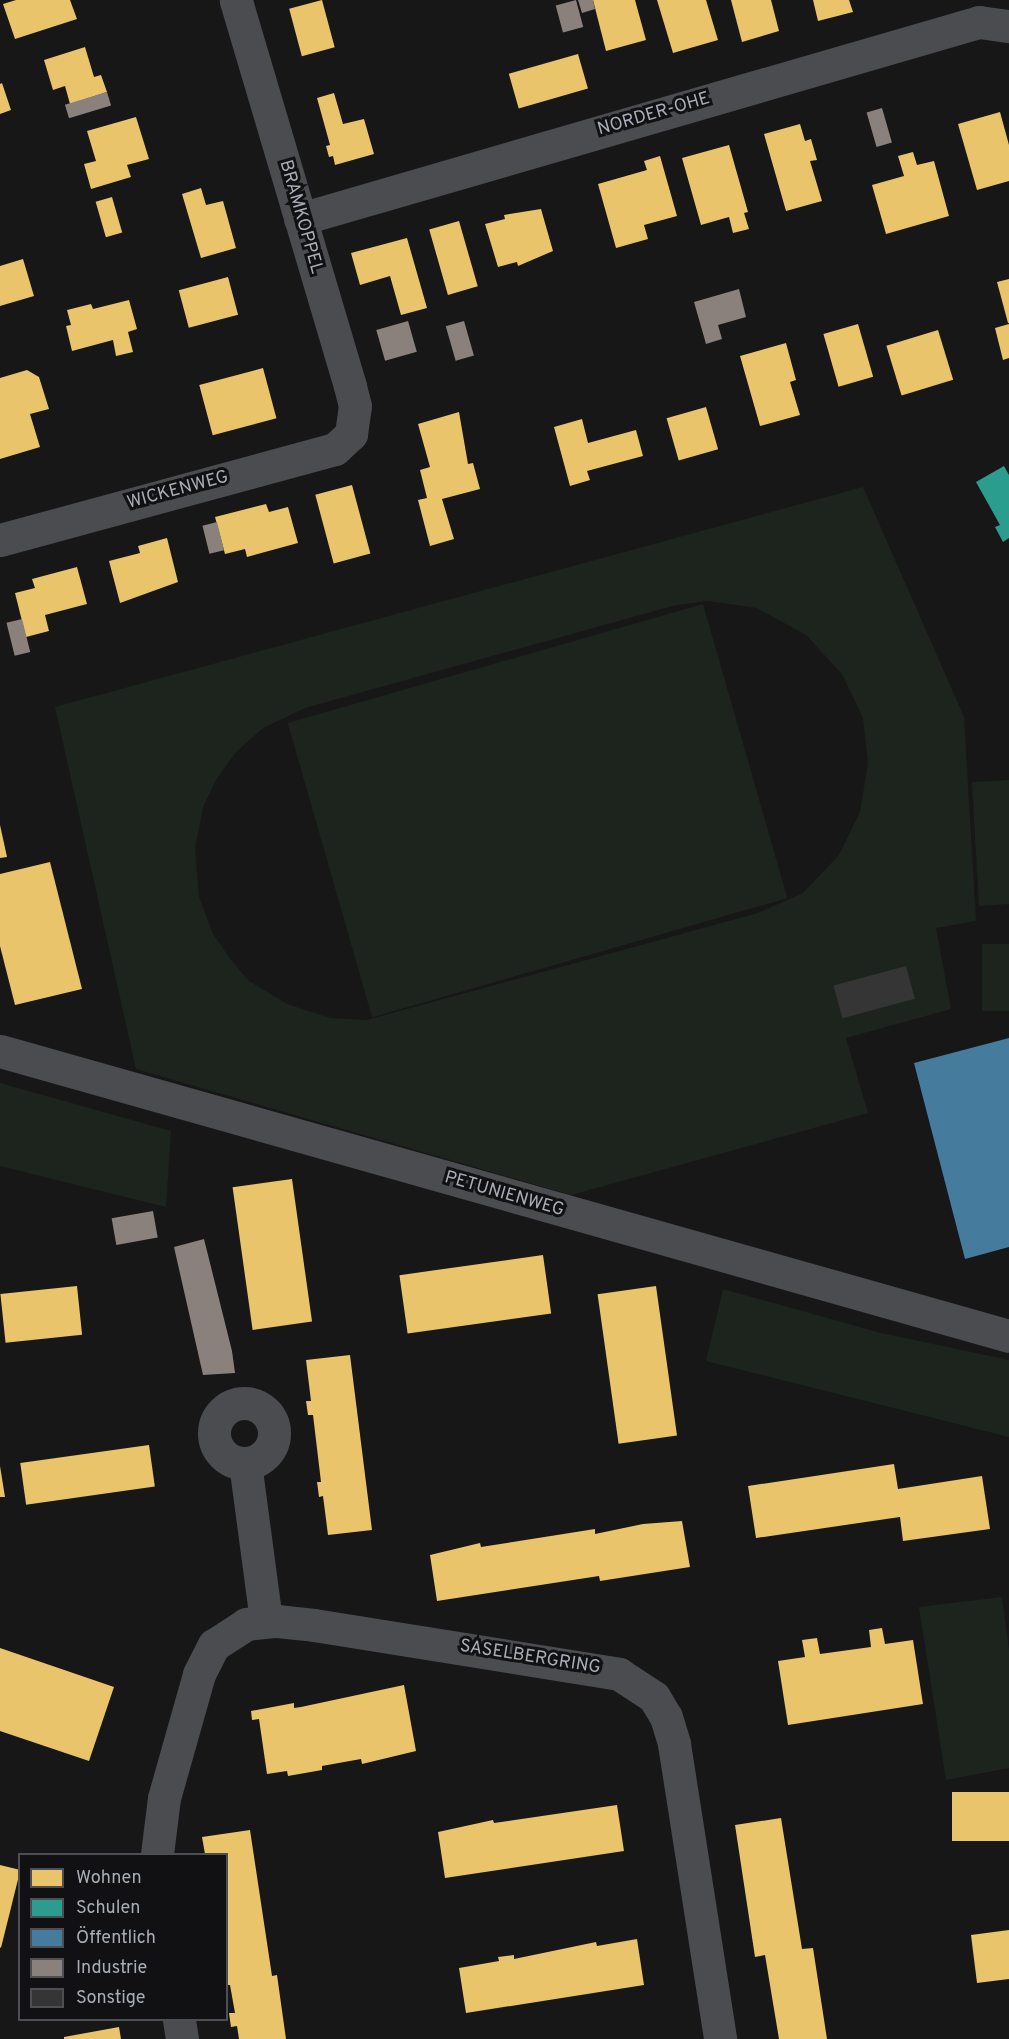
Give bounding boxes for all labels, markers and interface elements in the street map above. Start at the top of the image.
street label: NORDER-OHE [595,89,713,141]
street label: BRAMKOPPEL [273,158,327,276]
street label: WICKENWEG [125,467,231,515]
street label: PETUNIENWEG [442,1168,566,1222]
street label: SASELBERGRING [458,1636,602,1680]
legend [18,1853,228,2021]
text: Wohnen [76,1867,142,1890]
text: Schulen [76,1897,140,1920]
text: Öffentlich [76,1927,156,1950]
text: Industrie [76,1957,147,1980]
text: Sonstige [76,1987,146,2010]

